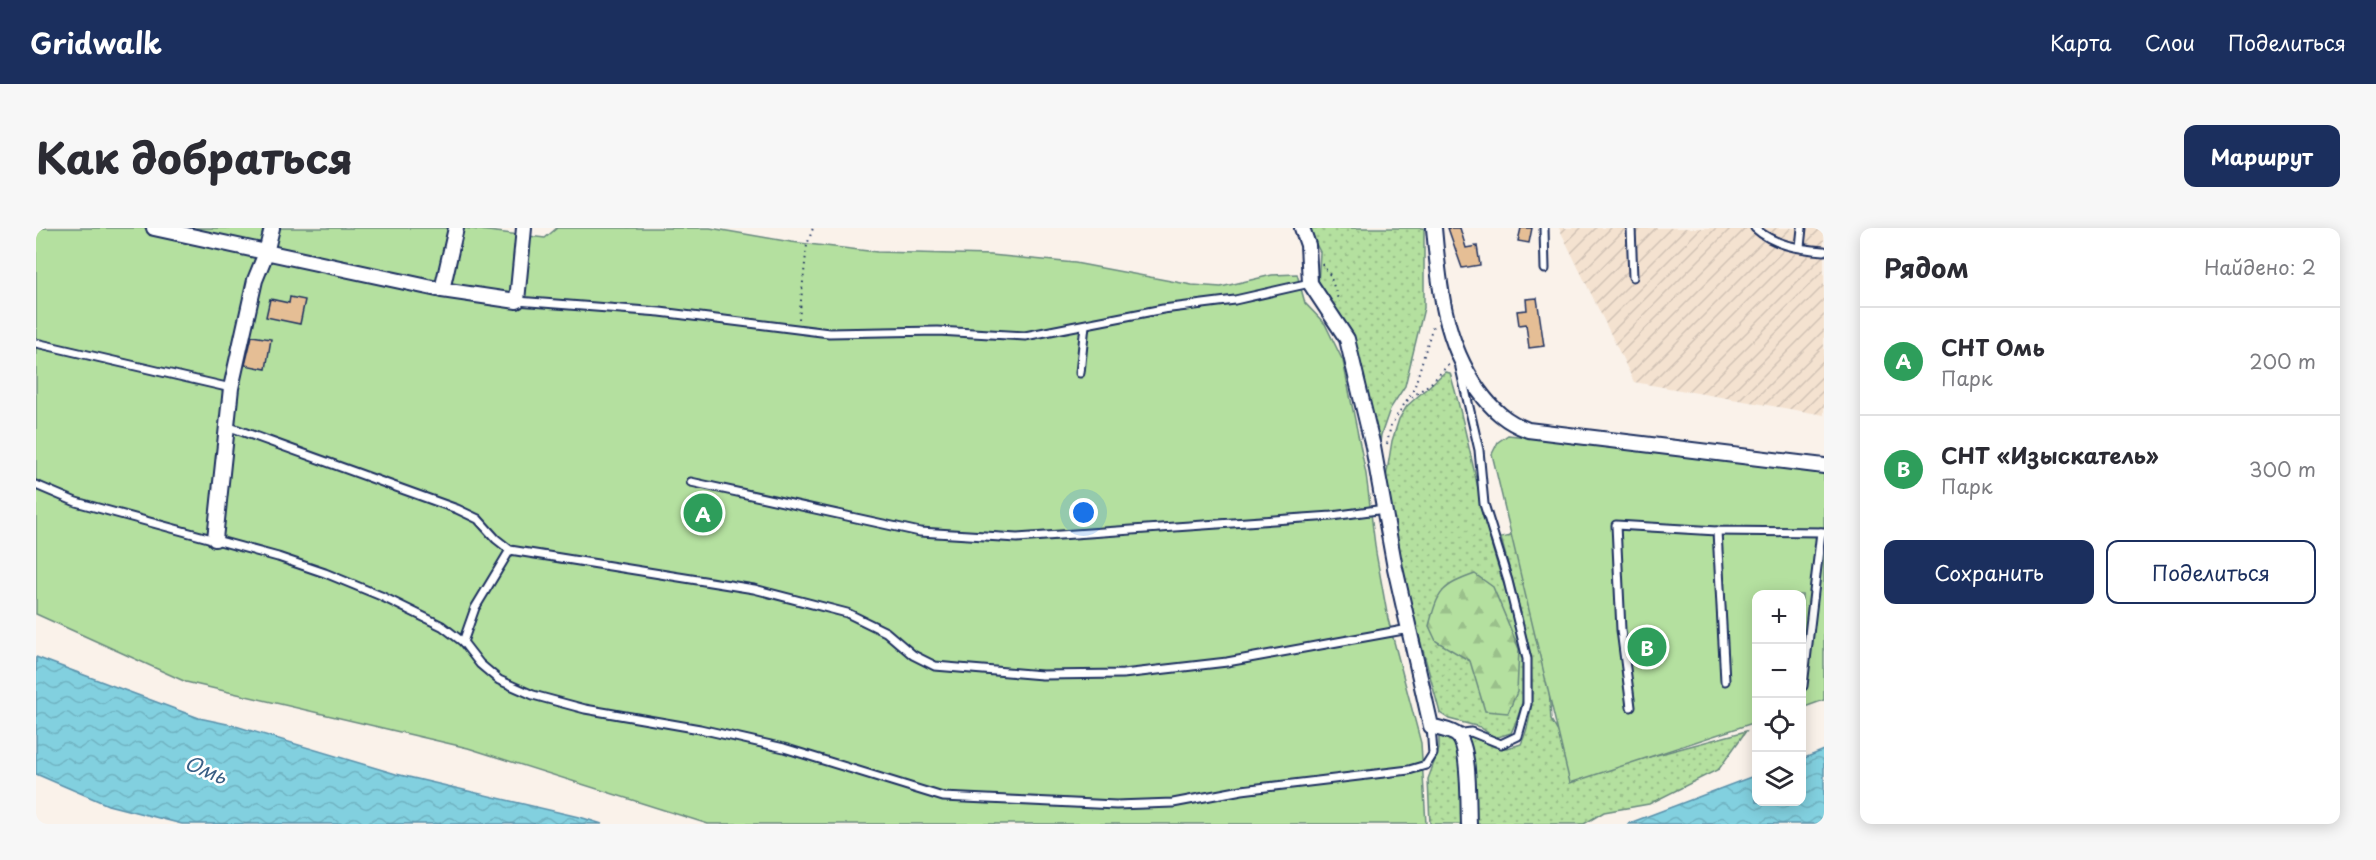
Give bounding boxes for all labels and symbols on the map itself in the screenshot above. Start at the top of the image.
pin: A [684,490,722,536]
your location [1069,498,1098,527]
pin: B [1628,624,1666,670]
water label: Омь [180,747,233,792]

